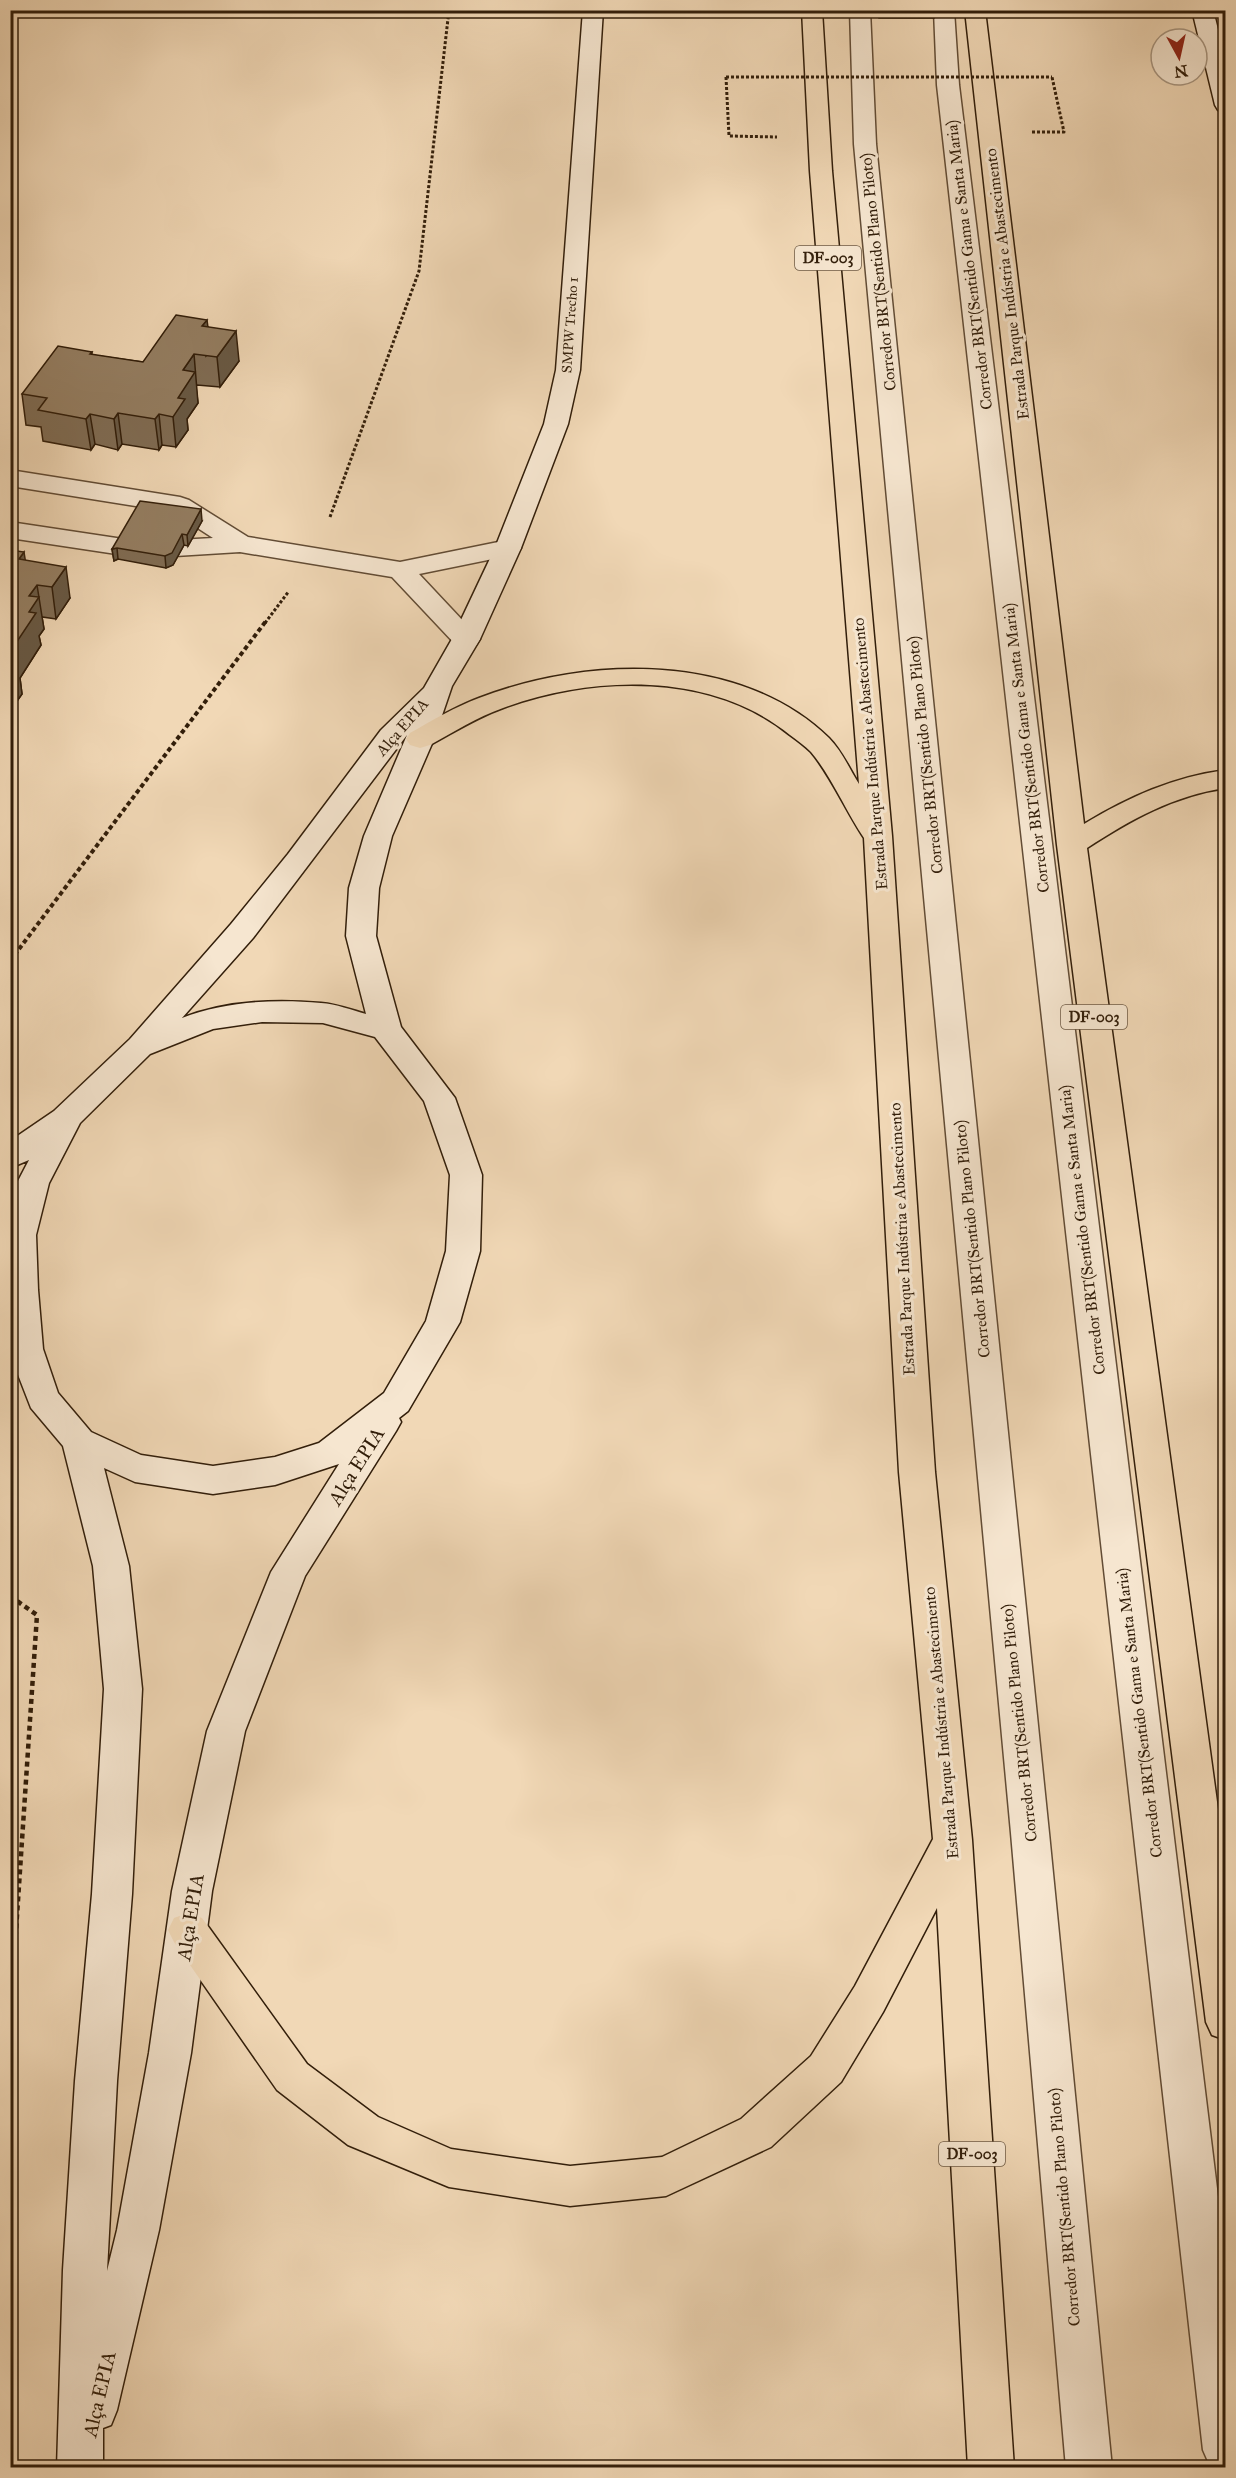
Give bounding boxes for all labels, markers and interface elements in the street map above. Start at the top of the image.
north arrow [1149,27,1209,87]
text: N [1173,61,1189,82]
street label: Corredor BRT(Sentido Gama e Santa Maria) [942,119,997,411]
street label: Estrada Parque Indústria e Abastecimento [981,147,1034,421]
street label: Corredor BRT(Sentido Plano Piloto) [856,152,901,392]
road number: DF-003 [795,246,861,270]
street label: SMPW Trecho 1 [558,276,582,374]
street label: Corredor BRT(Sentido Gama e Santa Maria) [999,602,1054,894]
street label: Estrada Parque Indústria e Abastecimento [849,617,892,891]
street label: Corredor BRT(Sentido Plano Piloto) [903,635,948,875]
street label: Alça EPIA [371,694,432,761]
road number: DF-003 [1061,1005,1127,1029]
street label: Corredor BRT(Sentido Gama e Santa Maria) [1055,1084,1110,1376]
street label: Estrada Parque Indústria e Abastecimento [885,1102,920,1376]
street label: Corredor BRT(Sentido Plano Piloto) [950,1119,995,1359]
street label: Alça EPIA [322,1422,390,1510]
street label: Corredor BRT(Sentido Gama e Santa Maria) [1112,1567,1167,1859]
street label: Estrada Parque Indústria e Abastecimento [920,1586,963,1860]
street label: Corredor BRT(Sentido Plano Piloto) [997,1603,1042,1843]
street label: Alça EPIA [171,1871,209,1963]
street label: Corredor BRT(Sentido Plano Piloto) [1044,2087,1085,2327]
road number: DF-003 [939,2142,1005,2166]
street label: Alça EPIA [77,2348,121,2440]

